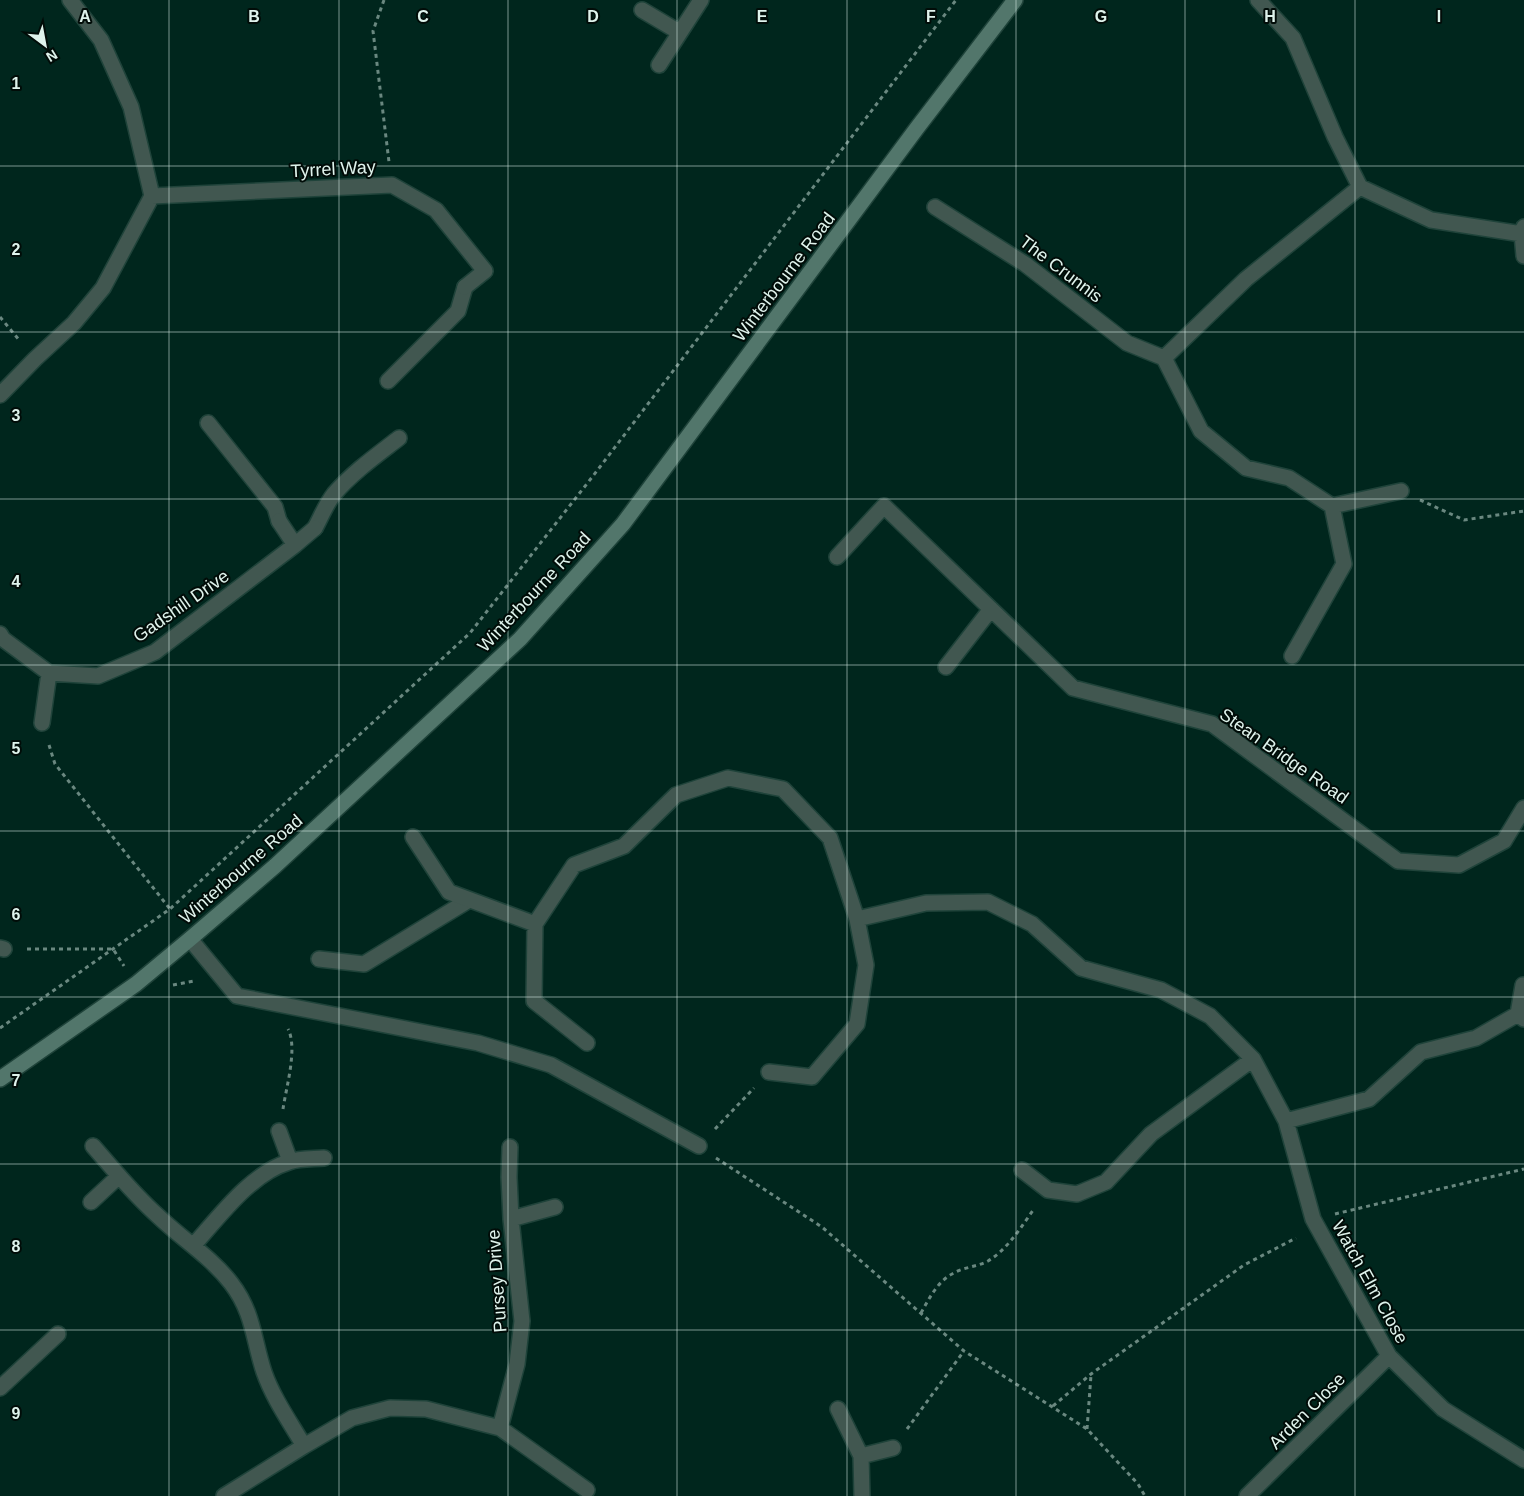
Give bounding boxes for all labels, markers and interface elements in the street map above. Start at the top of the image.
text: A [79,8,91,25]
text: B [248,8,260,25]
text: C [417,8,429,25]
text: D [587,8,599,25]
text: E [757,8,768,25]
text: F [926,8,936,25]
text: G [1095,8,1107,25]
text: H [1264,8,1276,25]
text: I [1437,8,1441,25]
north arrow [20,20,70,70]
text: N [43,47,60,65]
text: 1 [12,75,21,92]
street label: Tyrrel Way [290,157,376,181]
street label: Winterbourne Road [729,209,839,345]
street label: The Crunnis [1016,232,1106,306]
text: 2 [12,241,21,258]
text: 3 [12,407,21,424]
street label: Winterbourne Road [473,528,595,656]
street label: Gadshill Drive [129,566,233,646]
text: 4 [12,573,21,590]
street label: Stean Bridge Road [1216,704,1352,808]
text: 5 [12,740,21,757]
street label: Winterbourne Road [176,810,306,928]
text: 6 [12,906,21,923]
text: 7 [12,1072,21,1089]
street label: Watch Elm Close [1328,1217,1412,1347]
street label: Pursey Drive [483,1229,511,1333]
text: 8 [12,1238,21,1255]
street label: Arden Close [1265,1369,1349,1453]
text: 9 [12,1405,21,1422]

